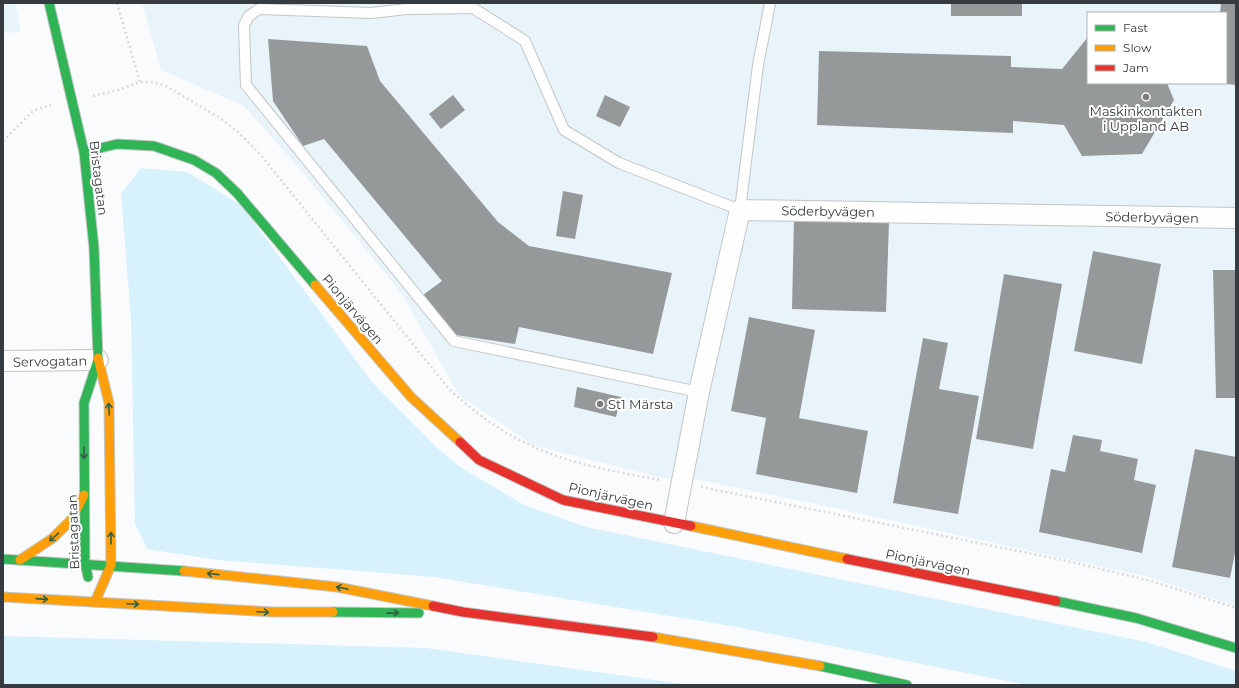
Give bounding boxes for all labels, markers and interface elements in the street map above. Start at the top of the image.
legend [1087,12,1227,84]
text: Fast [1123,20,1148,35]
text: Slow [1123,40,1152,55]
text: Jam [1122,60,1149,75]
marker: Maskinkontakten i Uppland AB [1141,92,1151,102]
place label: Maskinkontakten i Uppland AB [1089,103,1203,134]
street label: Bristagatan [86,140,112,216]
street label: Söderbyvägen [781,202,875,220]
street label: Söderbyvägen [1105,208,1199,226]
street label: Pionjärvägen [319,271,387,347]
street label: Servogatan [13,352,87,370]
place label: St1 Märsta [608,396,673,412]
marker: St1 Märsta [595,399,605,409]
one-way arrow [106,402,113,415]
one-way arrow [80,446,88,459]
street label: Pionjärvägen [567,478,655,514]
street label: Bristagatan [64,494,82,570]
one-way arrow [48,532,59,541]
one-way arrow [107,532,115,545]
street label: Pionjärvägen [884,545,972,579]
one-way arrow [207,570,220,578]
one-way arrow [336,583,349,591]
one-way arrow [35,595,48,602]
one-way arrow [126,601,139,608]
one-way arrow [256,608,269,615]
one-way arrow [386,609,399,617]

